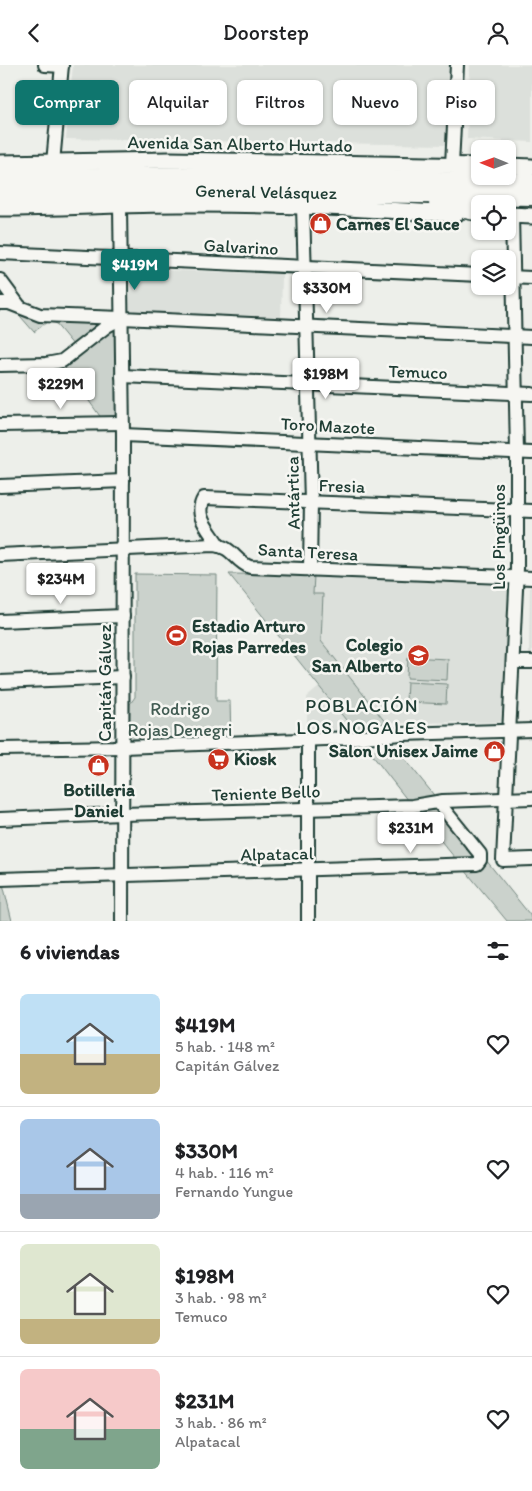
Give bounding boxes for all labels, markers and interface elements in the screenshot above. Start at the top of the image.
icon: back [20,19,48,47]
text: Doorstep [223,19,309,46]
icon: person [484,19,512,47]
chip: Comprar [15,80,119,125]
chip: Alquilar [129,80,227,125]
chip: Filtros [237,80,323,125]
chip: Nuevo [333,80,417,125]
chip: Piso [427,80,495,125]
street label: Avenida San Alberto Hurtado [127,131,353,157]
north arrow [471,140,516,185]
map controls [471,140,516,295]
street label: General Velásquez [195,180,338,204]
button: locate [471,195,516,240]
shop icon: Carnes El Sauce [308,212,332,236]
place label: Carnes El Sauce [336,213,460,235]
street label: Galvarino [203,234,279,260]
pin: $419M [100,249,170,291]
button: layers [471,250,516,295]
text: $419M [112,255,158,274]
pin: $330M [292,271,362,314]
text: $330M [303,278,351,297]
pin: $198M [291,357,361,400]
street label: Temuco [388,360,448,384]
text: $198M [303,364,349,383]
pin: $229M [26,367,96,410]
text: $229M [38,374,84,393]
street label: Toro Mazote [280,413,376,439]
street label: Antártica [281,456,305,530]
street label: Fresia [318,474,366,498]
street label: Los Pingüinos [488,484,510,590]
street label: Santa Teresa [257,538,359,566]
pin: $234M [26,563,96,605]
text: $234M [37,569,85,588]
place label: Estadio Arturo Rojas Parredes [192,615,306,658]
street label: Capitán Gálvez [94,624,116,742]
sports icon: Estadio Arturo Rojas Parredes [164,624,188,648]
place label: Colegio San Alberto [312,634,403,677]
school or university icon: Colegio San Alberto [407,643,431,667]
district label: POBLACIÓN LOS NOGALES [296,694,428,739]
park label: Rodrigo Rojas Denegri [128,698,232,741]
shop icon: Salon Unisex Jaime [482,739,506,763]
place label: Salon Unisex Jaime [329,740,478,762]
supermarket icon: Kiosk [206,747,230,771]
place label: Kiosk [234,748,277,770]
shop icon: Botilleria Daniel [87,753,111,777]
place label: Botilleria Daniel [63,779,135,822]
street label: Teniente Bello [211,780,321,806]
pin: $231M [376,811,446,854]
text: $231M [388,818,434,837]
street label: Alpatacal [240,842,314,866]
icon: filters [484,937,512,965]
text: 6 viviendas [20,939,120,964]
text: $419M [175,1012,236,1037]
icon: home [60,1014,120,1074]
icon: heart [484,1030,512,1058]
text: 5 hab. · 148 m² [175,1037,275,1056]
text: Capitán Gálvez [175,1056,280,1075]
text: $330M [175,1138,238,1163]
icon: home [60,1139,120,1199]
icon: heart [484,1155,512,1183]
text: 4 hab. · 116 m² [175,1163,274,1182]
text: Fernando Yungue [175,1182,293,1201]
text: $198M [175,1263,234,1288]
icon: home [60,1264,120,1324]
icon: heart [484,1280,512,1308]
text: 3 hab. · 98 m² [175,1288,267,1307]
text: Temuco [175,1307,228,1326]
text: $231M [175,1388,234,1413]
icon: home [60,1389,120,1449]
icon: heart [484,1405,512,1433]
text: 3 hab. · 86 m² [175,1413,267,1432]
text: Alpatacal [175,1432,240,1451]

